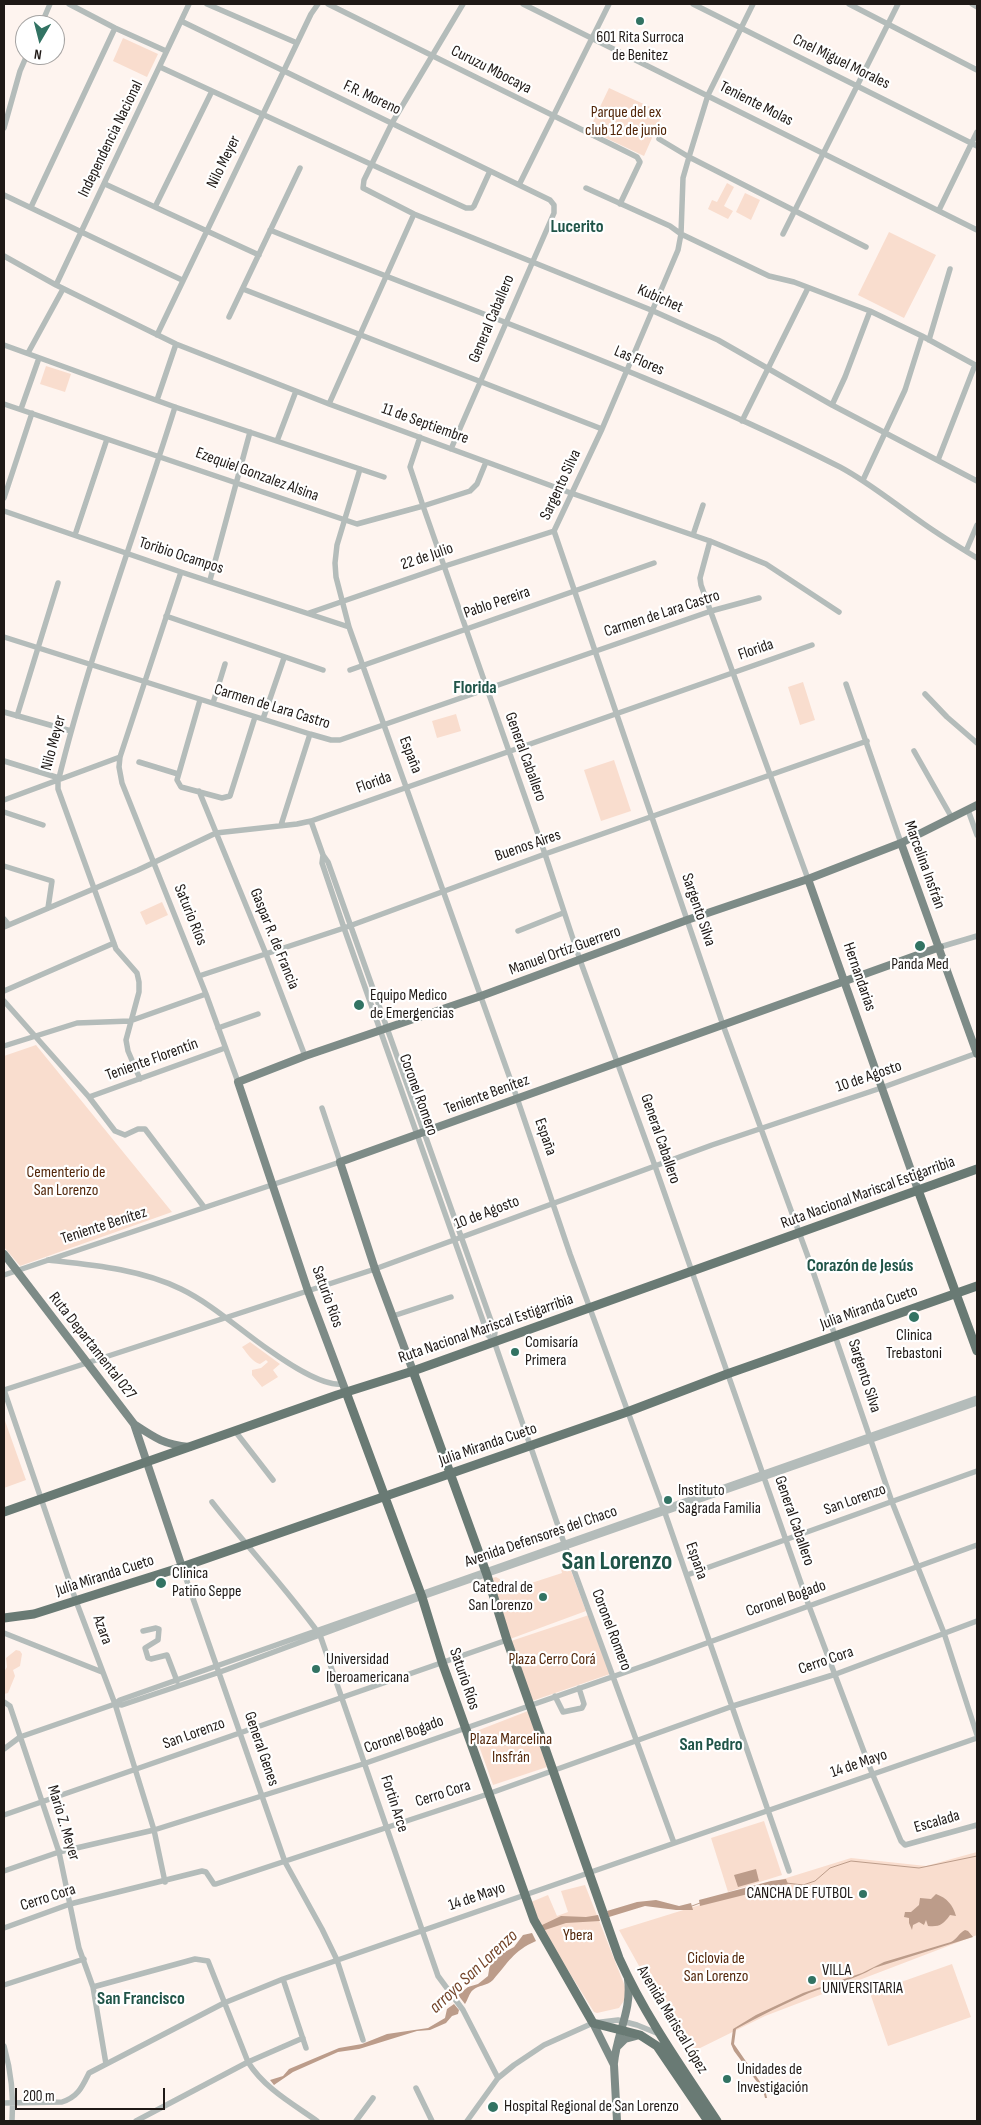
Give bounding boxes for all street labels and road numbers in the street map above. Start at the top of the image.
street label: Cnel Miguel Morales [789,30,893,94]
street label: Curuzu Mbocaya [448,42,534,98]
street label: F.R. Moreno [340,76,404,120]
street label: Teniente Molas [716,77,796,131]
street label: Independencia Nacional [74,78,148,200]
street label: Nilo Meyer [203,133,245,191]
street label: General Caballero [465,272,519,366]
street label: Kubichet [634,280,686,318]
street label: Las Flores [611,342,667,380]
street label: 11 de Septiembre [379,399,471,449]
street label: Ezequiel Gonzalez Alsina [193,444,321,506]
street label: Sargento Silva [536,447,586,523]
street label: Toribio Ocampos [136,533,226,579]
street label: 22 de Julio [398,539,456,575]
street label: Pablo Pereira [461,583,533,623]
street label: Carmen de Lara Castro [602,586,722,642]
street label: Florida [736,635,776,665]
street label: Carmen de Lara Castro [212,680,332,734]
street label: General Caballero [500,710,550,804]
street label: Nilo Meyer [37,713,71,773]
street label: España [394,734,426,776]
street label: Florida [354,768,394,798]
street label: Marcelina Insfrán [899,818,949,912]
street label: Buenos Aires [493,826,563,866]
street label: Sargento Silva [677,871,719,949]
street label: Saturio Ríos [169,882,211,948]
street label: Gaspar R. de Francia [245,886,303,992]
street label: Manuel Ortíz Guerrero [507,922,623,980]
street label: Hernandarias [838,940,880,1014]
street label: Teniente Florentín [103,1034,201,1086]
street label: Coronel Romero [394,1052,442,1138]
street label: 10 de Agosto [834,1057,904,1097]
street label: Teniente Benítez [442,1071,532,1119]
street label: General Caballero [636,1092,684,1186]
street label: España [530,1116,560,1158]
street label: Ruta Nacional Mariscal Estigarribia [778,1153,958,1233]
street label: 10 de Agosto [452,1192,522,1234]
street label: Teniente Benítez [59,1203,149,1249]
street label: Saturio Ríos [307,1264,347,1330]
street label: Julia Miranda Cueto [818,1281,920,1335]
street label: Ruta Departamental 027 [44,1289,140,1403]
street label: Ruta Nacional Mariscal Estigarribia [396,1290,576,1368]
street label: Sargento Silva [843,1337,885,1415]
street label: Julia Miranda Cueto [437,1419,539,1471]
street label: General Caballero [770,1474,818,1568]
street label: San Lorenzo [821,1480,889,1520]
street label: Avenida Defensores del Chaco [462,1502,620,1572]
street label: España [681,1540,711,1582]
street label: Julia Miranda Cueto [53,1551,157,1601]
street label: Coronel Bogado [743,1576,829,1622]
street label: Coronel Romero [587,1587,635,1673]
street label: Azara [88,1613,116,1647]
street label: Cerro Cora [796,1643,856,1679]
street label: Saturio Ríos [444,1646,484,1712]
street label: General Genes [239,1709,283,1789]
street label: Coronel Bogado [362,1712,446,1758]
street label: San Lorenzo [160,1714,228,1754]
street label: 14 de Mayo [828,1745,890,1783]
street label: Fortin Arce [376,1773,412,1835]
street label: Cerro Cora [413,1776,473,1812]
street label: Mario Z. Meyer [42,1783,84,1863]
street label: Escalada [912,1806,962,1838]
street label: 14 de Mayo [446,1878,508,1916]
street label: Cerro Cora [18,1880,78,1916]
street label: Avenida Mariscal López [632,1963,712,2077]

